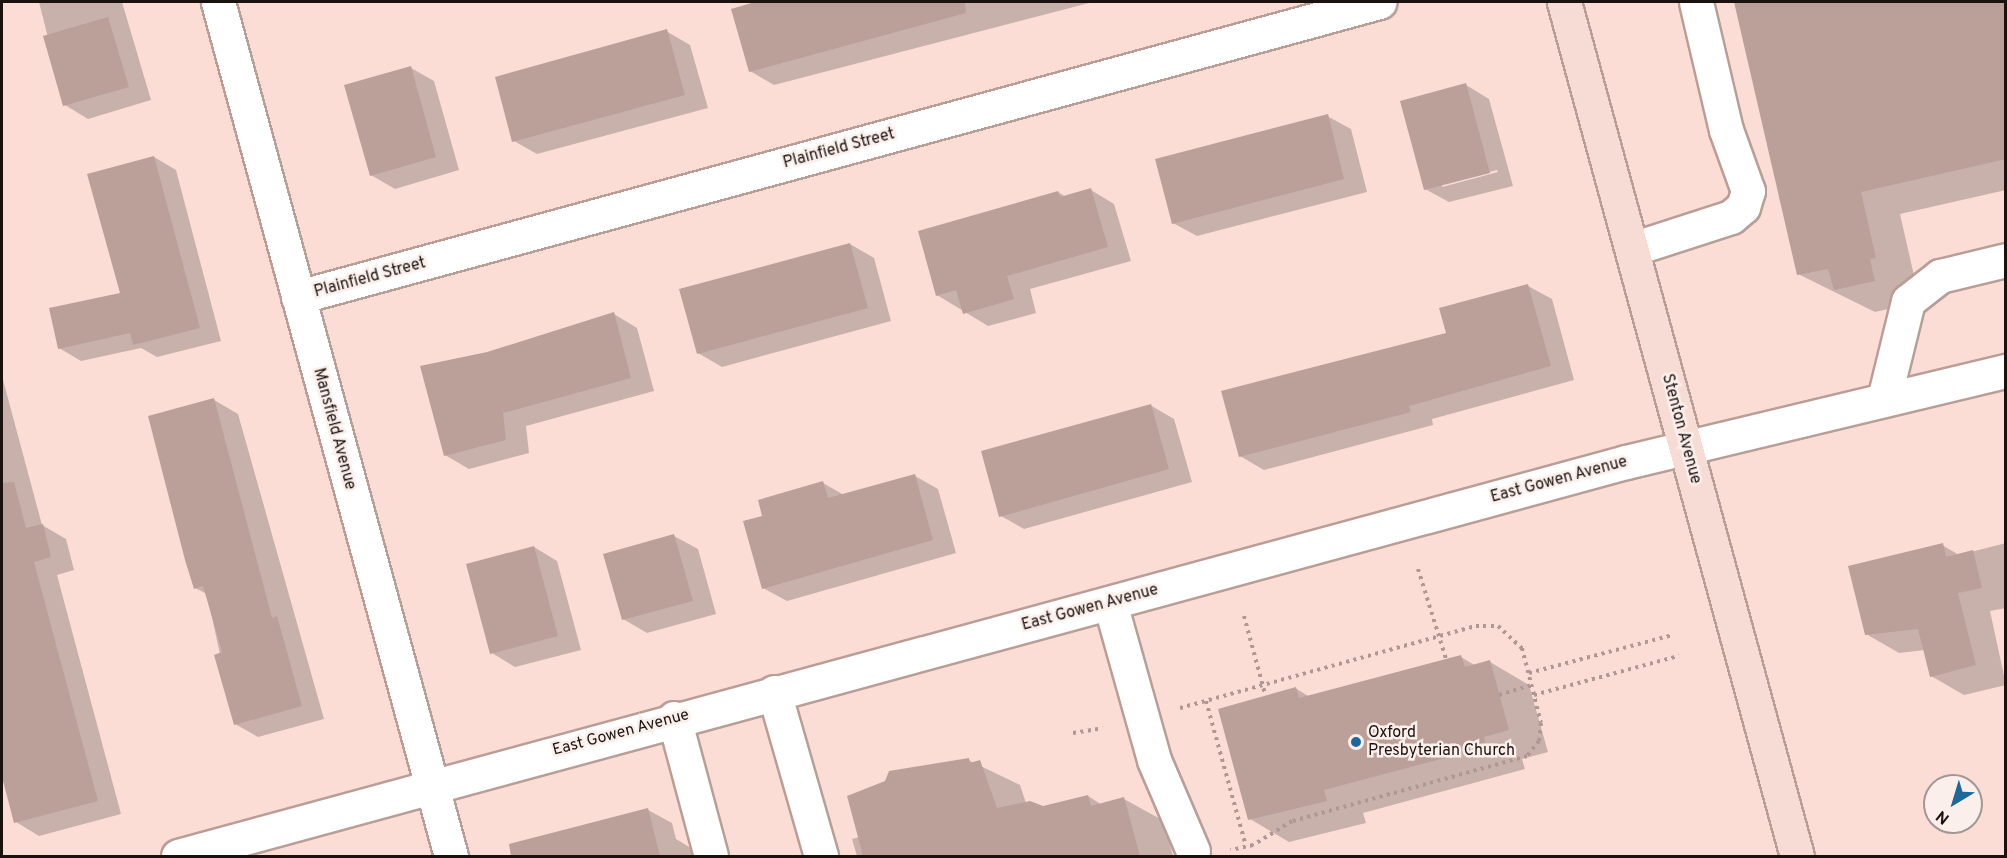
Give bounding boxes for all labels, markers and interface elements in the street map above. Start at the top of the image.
street label: Plainfield Street [781,125,897,173]
street label: Plainfield Street [312,254,428,302]
street label: Mansfield Avenue [308,366,360,492]
street label: Stenton Avenue [1657,372,1705,486]
street label: East Gowen Avenue [1488,452,1630,508]
street label: East Gowen Avenue [1019,580,1161,636]
street label: East Gowen Avenue [550,705,692,761]
place label: Oxford Presbyterian Church [1368,723,1515,761]
marker: Oxford Presbyterian Church [1349,735,1363,749]
north arrow [1923,774,1983,834]
text: N [1932,805,1954,828]

